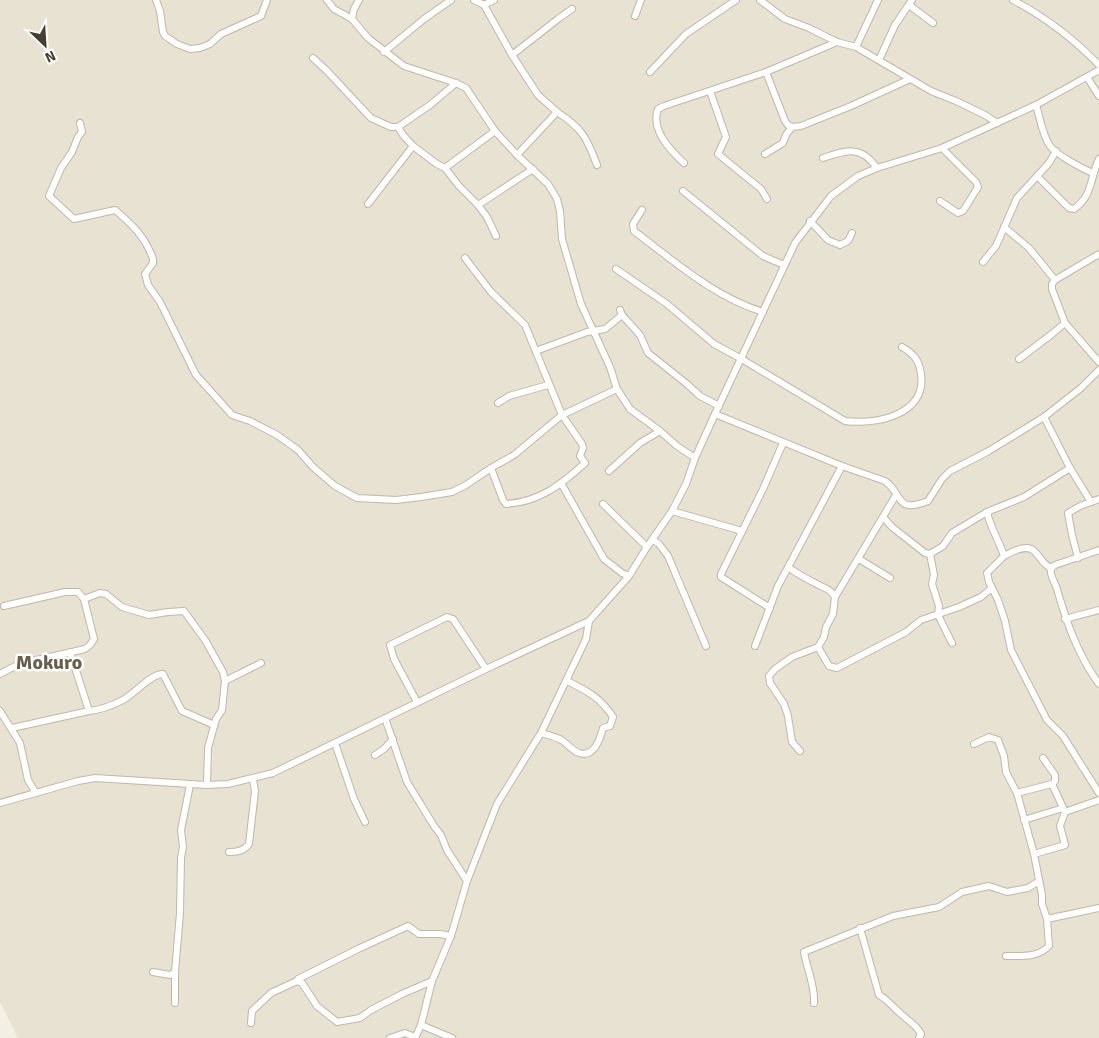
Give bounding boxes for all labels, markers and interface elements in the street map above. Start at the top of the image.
north arrow [20,20,70,70]
text: N [42,47,58,66]
district label: Mokuro [16,650,82,675]

